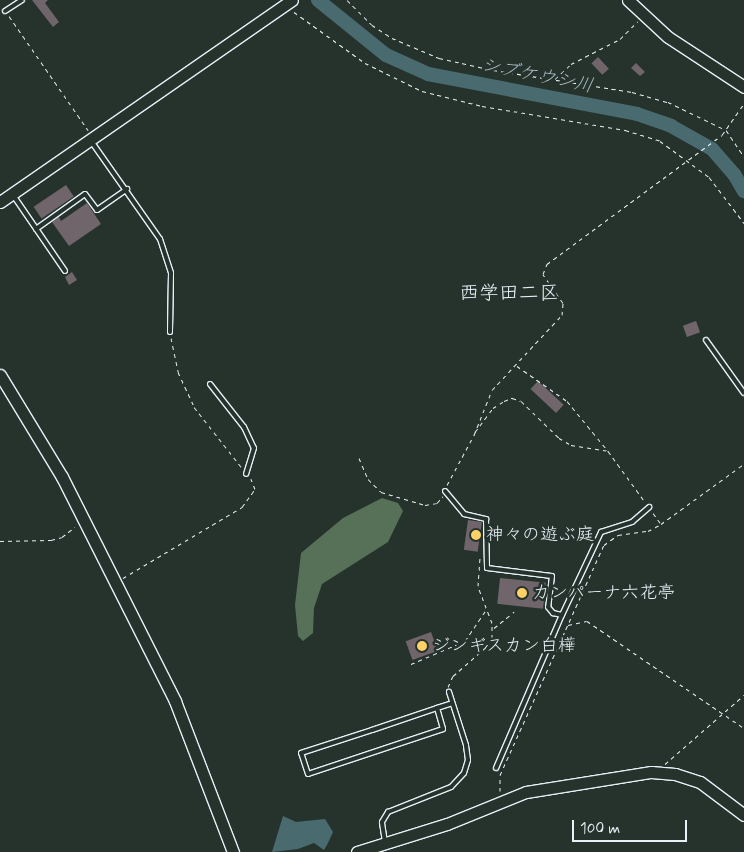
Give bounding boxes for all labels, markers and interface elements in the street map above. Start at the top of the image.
water label: シブケウシ川 [479,54,595,98]
district label: 西学田二区 [459,281,559,305]
place label: 神々の遊ぶ庭 [486,524,594,546]
marker: 神々の遊ぶ庭 [470,529,482,541]
place label: カンパーナ六花亭 [532,582,676,604]
marker: カンパーナ六花亭 [516,587,528,599]
place label: ジンギスカン白樺 [432,635,576,657]
marker: ジンギスカン白樺 [416,640,428,652]
scale bar [574,810,689,842]
text: 100 m [580,819,620,839]

